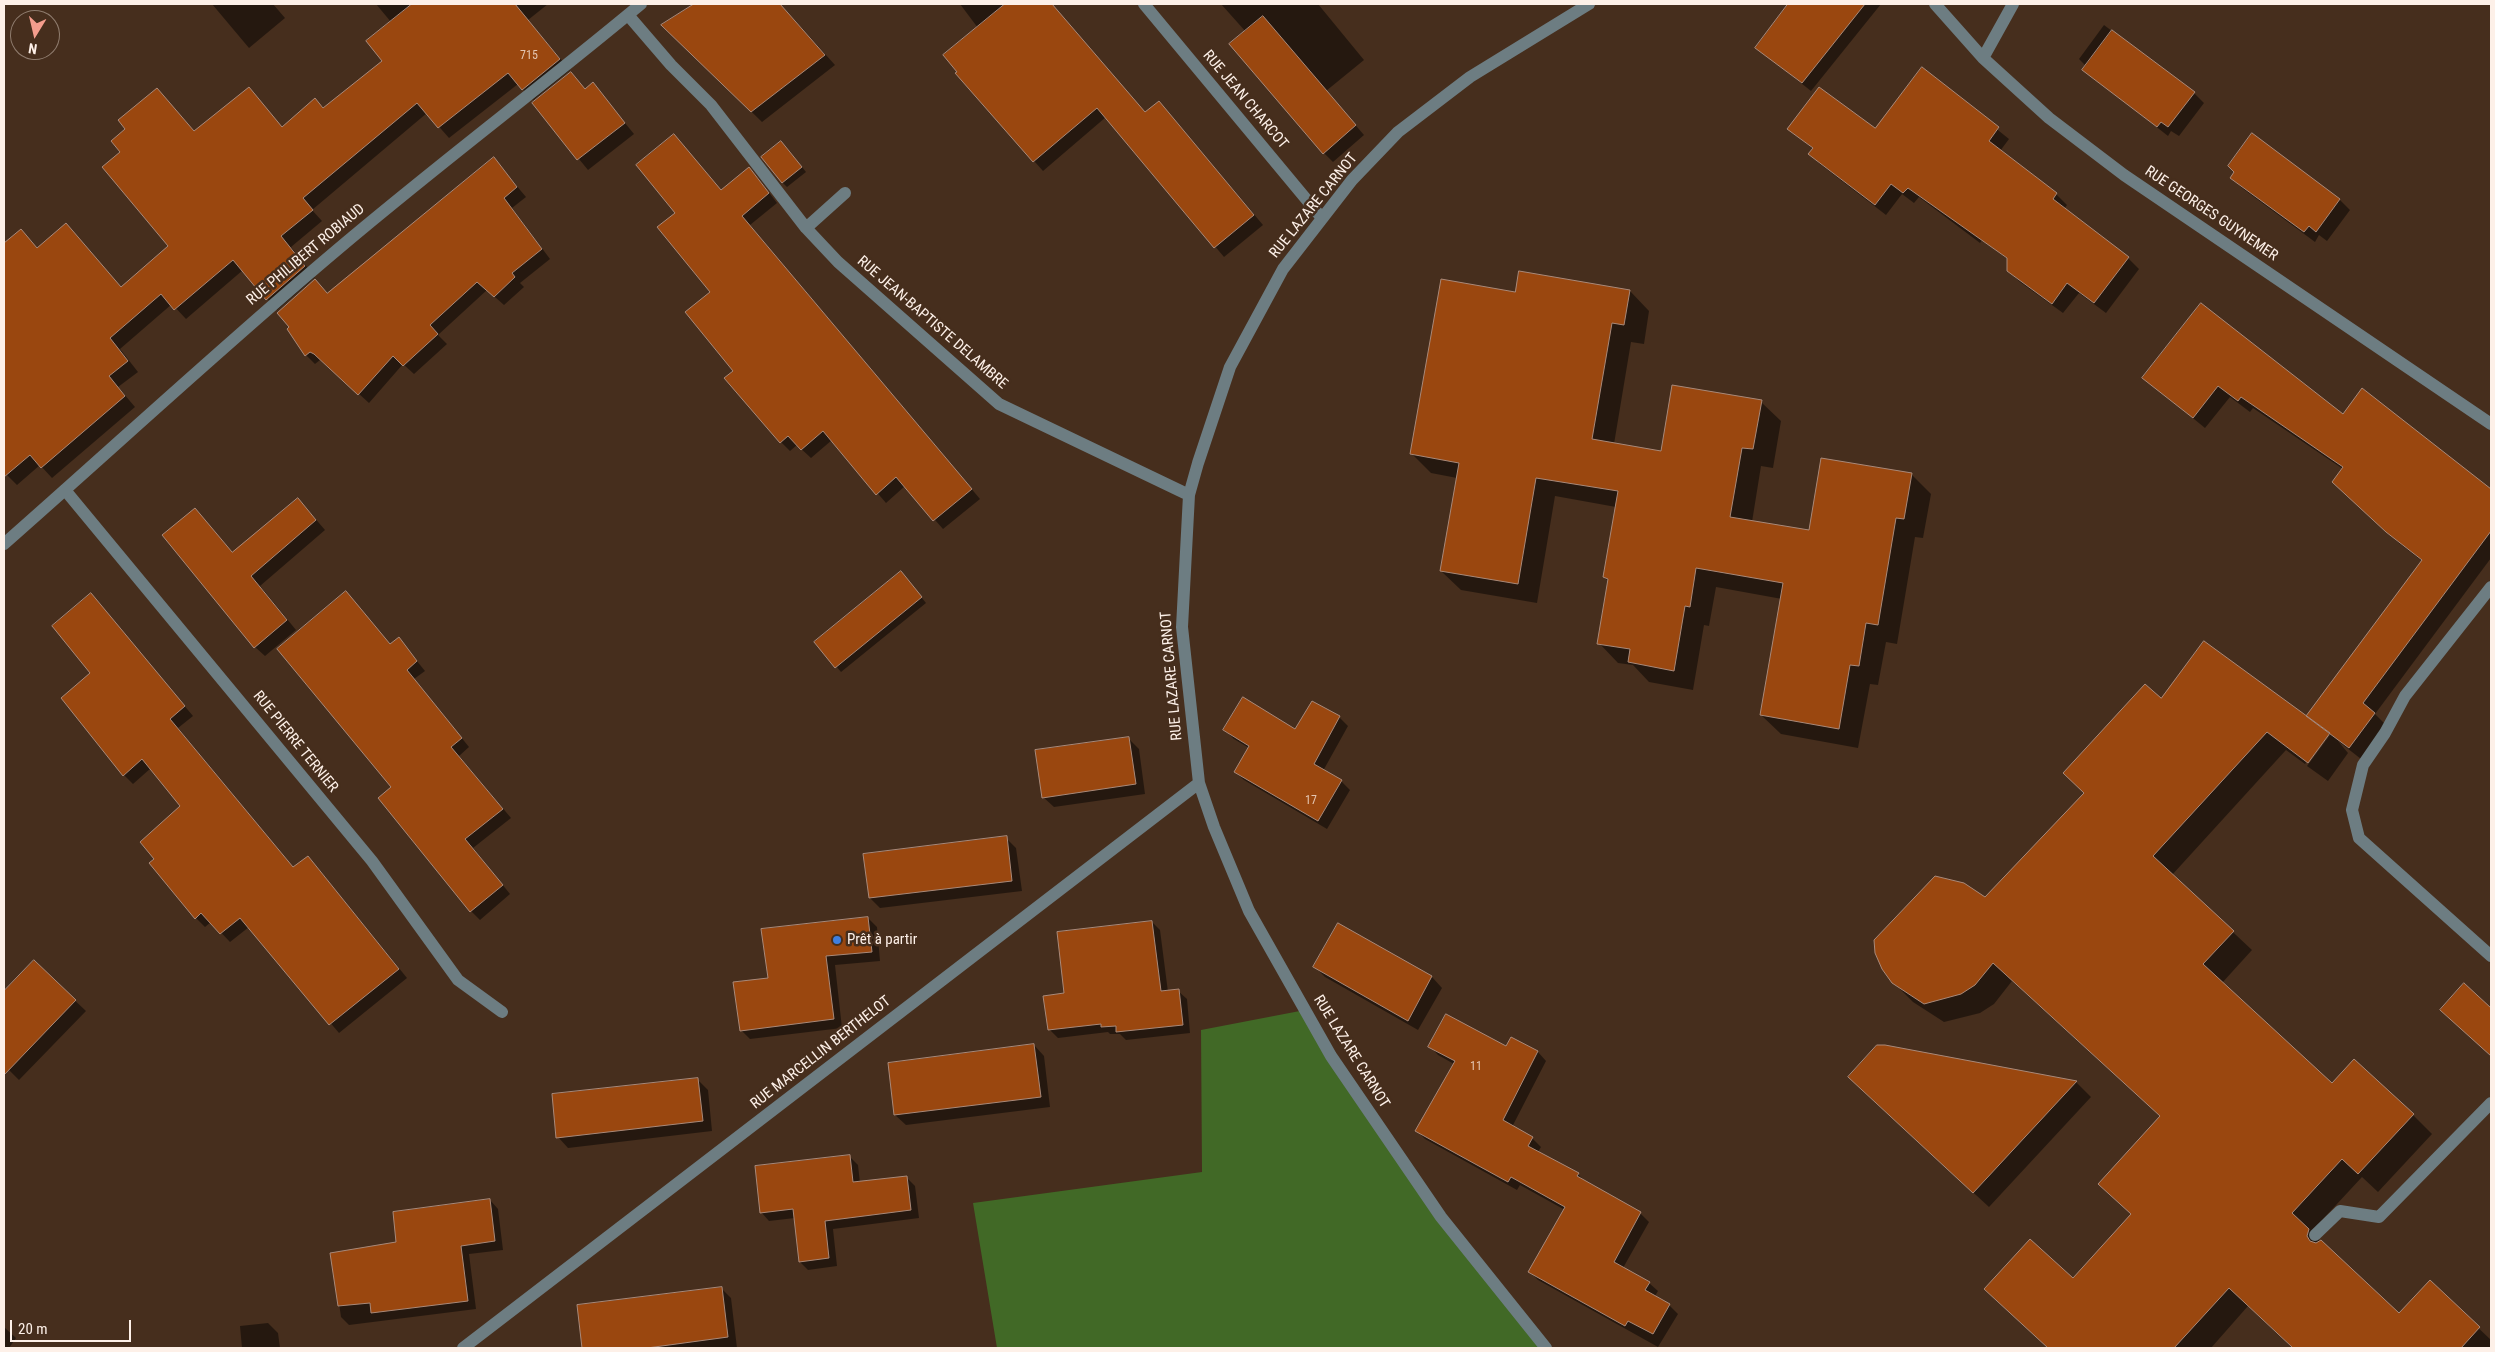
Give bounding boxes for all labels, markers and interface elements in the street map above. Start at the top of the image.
north arrow [10,10,60,60]
text: N [27,40,38,57]
street label: RUE JEAN CHARCOT [1199,47,1291,153]
house number: 715 [520,49,538,63]
street label: RUE LAZARE CARNOT [1266,150,1362,262]
street label: RUE GEORGES GUYNEMER [2141,163,2281,265]
street label: RUE PHILIBERT ROBIAUD [243,200,369,310]
street label: RUE JEAN-BAPTISTE DELAMBRE [853,253,1011,393]
street label: RUE LAZARE CARNOT [1157,611,1187,741]
street label: RUE PIERRE TERNIER [249,688,341,796]
house number: 17 [1305,794,1317,808]
place label: Prêt à partir [847,931,917,949]
marker: Prêt à partir [831,934,843,946]
street label: RUE LAZARE CARNOT [1309,992,1393,1112]
street label: RUE MARCELLIN BERTHELOT [747,993,895,1113]
house number: 11 [1470,1060,1482,1074]
scale bar [12,1310,134,1342]
text: 20 m [18,1320,48,1338]

